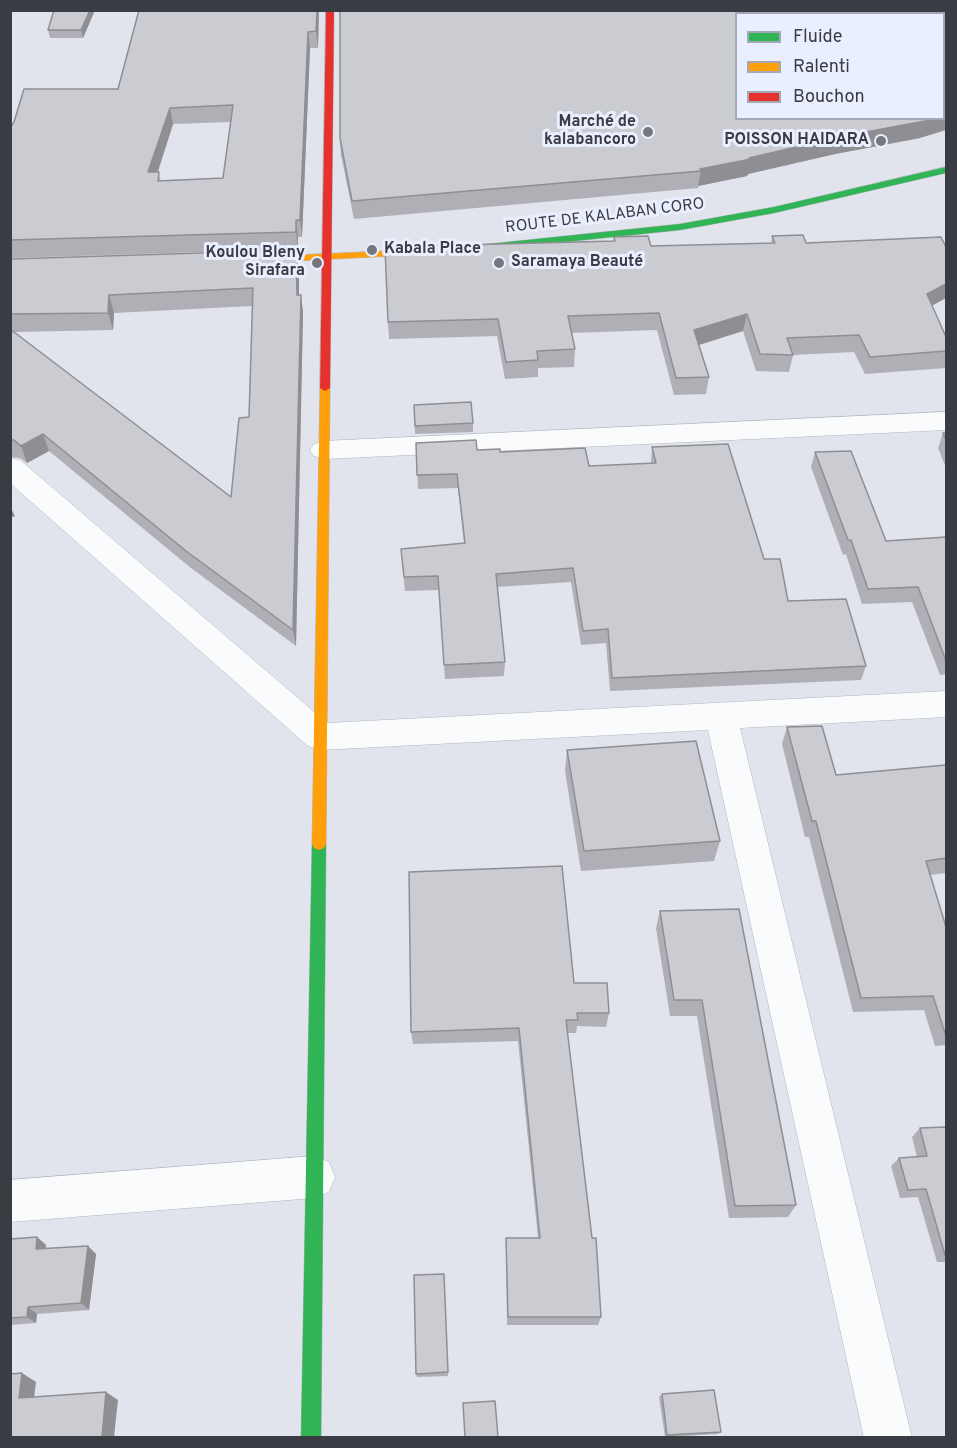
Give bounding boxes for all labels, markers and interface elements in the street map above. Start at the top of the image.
legend [735,12,945,120]
text: Fluide [793,26,842,49]
text: Ralenti [793,56,850,79]
text: Bouchon [793,86,865,109]
place label: Marché de kalabancoro [544,113,636,151]
marker: Marché de kalabancoro [641,125,655,139]
place label: POISSON HAIDARA [724,131,869,151]
marker: POISSON HAIDARA [874,134,888,148]
street label: ROUTE DE KALABAN CORO [504,195,706,239]
place label: Kabala Place [384,240,481,260]
marker: Kabala Place [365,243,379,257]
place label: Koulou Bleny Sirafara [206,244,305,282]
place label: Saramaya Beauté [511,253,643,273]
marker: Koulou Bleny Sirafara [310,256,324,270]
marker: Saramaya Beauté [492,256,506,270]

